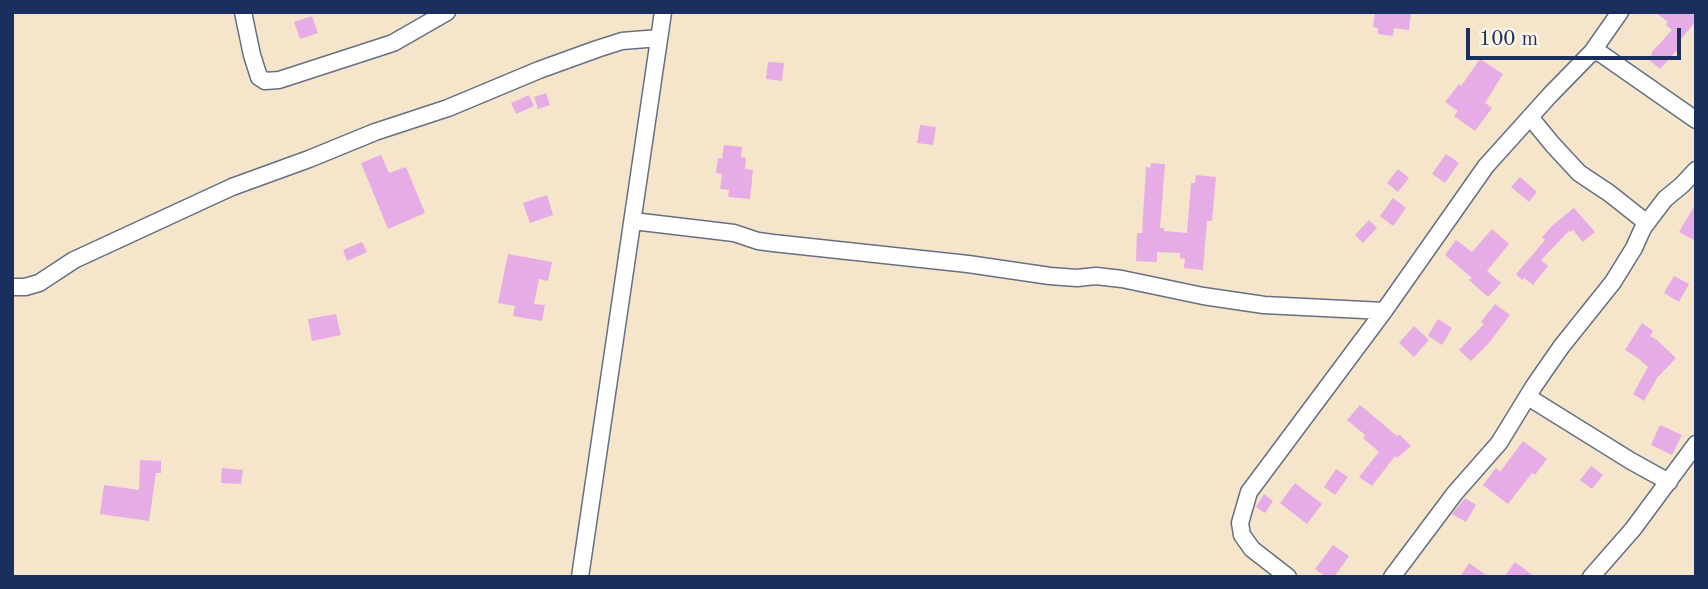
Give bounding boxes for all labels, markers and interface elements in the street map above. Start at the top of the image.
scale bar [1470,14,1685,58]
text: 100 m [1479,29,1538,50]

